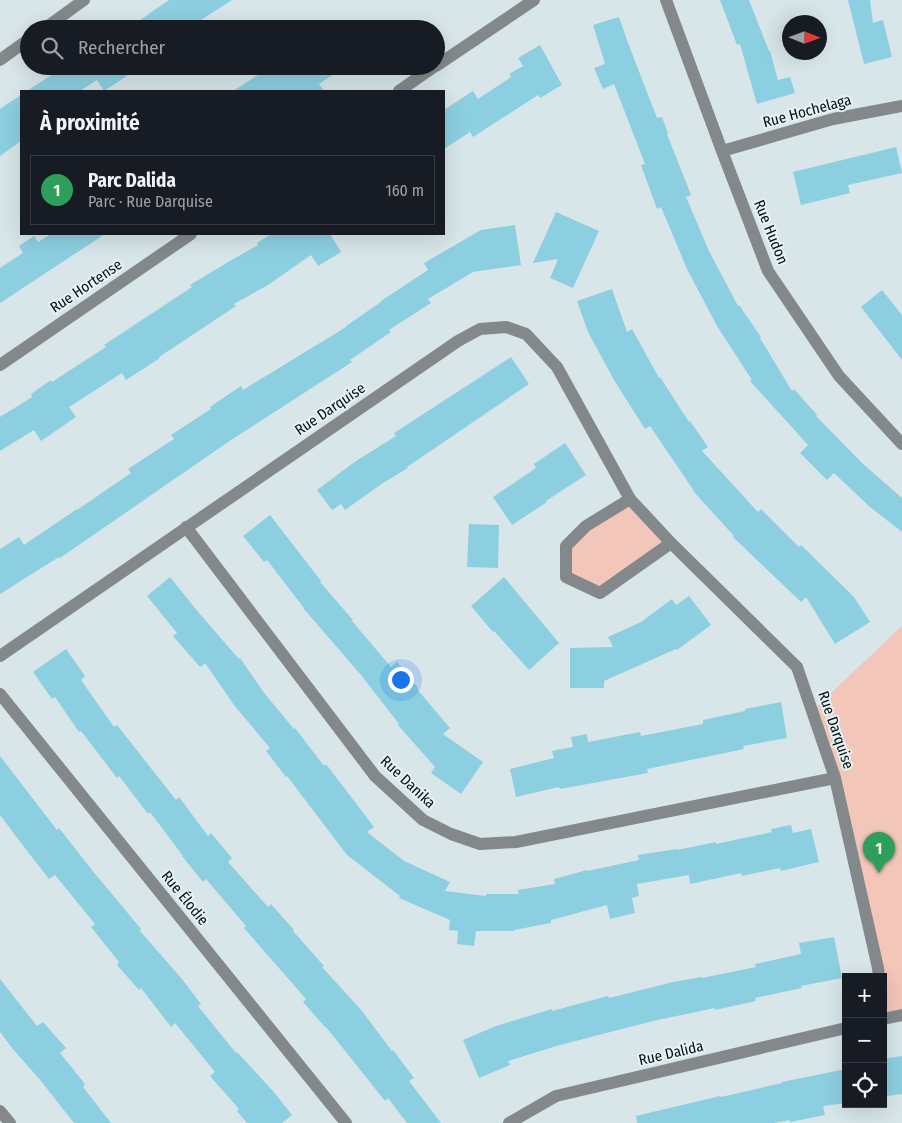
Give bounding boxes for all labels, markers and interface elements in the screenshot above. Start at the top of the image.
north arrow [782,15,827,60]
search box [20,20,445,75]
icon: search [38,34,66,62]
text: Rechercher [78,36,165,59]
street label: Rue Hochelaga [761,91,853,131]
text: À proximité [40,110,140,136]
text: Parc Dalida [88,169,176,192]
text: 1 [54,181,60,200]
text: 160 m [385,181,424,200]
text: Parc · Rue Darquise [88,192,213,211]
street label: Rue Hudon [750,197,792,267]
street label: Rue Hortense [47,255,125,317]
street label: Rue Darquise [291,379,369,439]
your location [388,667,414,693]
street label: Rue Darquise [814,689,858,771]
street label: Rue Danika [377,752,439,812]
pin: 1 [863,832,895,873]
street label: Rue Élodie [158,867,212,929]
map controls [842,973,887,1108]
button: + [842,973,887,1018]
button: − [842,1018,887,1063]
street label: Rue Dalida [637,1037,705,1069]
button: locate [842,1063,887,1108]

